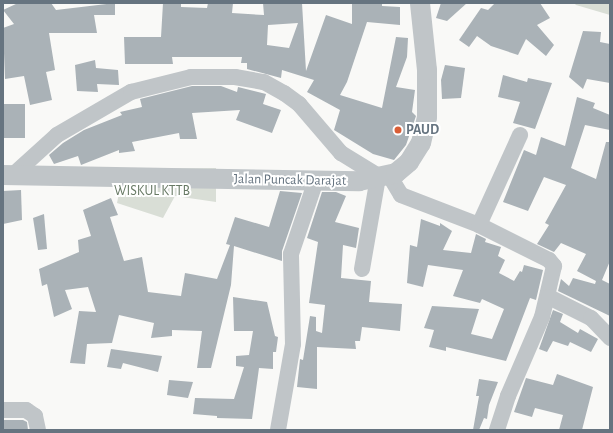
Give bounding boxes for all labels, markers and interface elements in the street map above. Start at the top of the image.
place label: PAUD [406,122,439,138]
marker: PAUD [393,125,403,135]
street label: Jalan Puncak Darajat [234,171,346,189]
park label: WISKUL KTTB [114,183,190,199]

